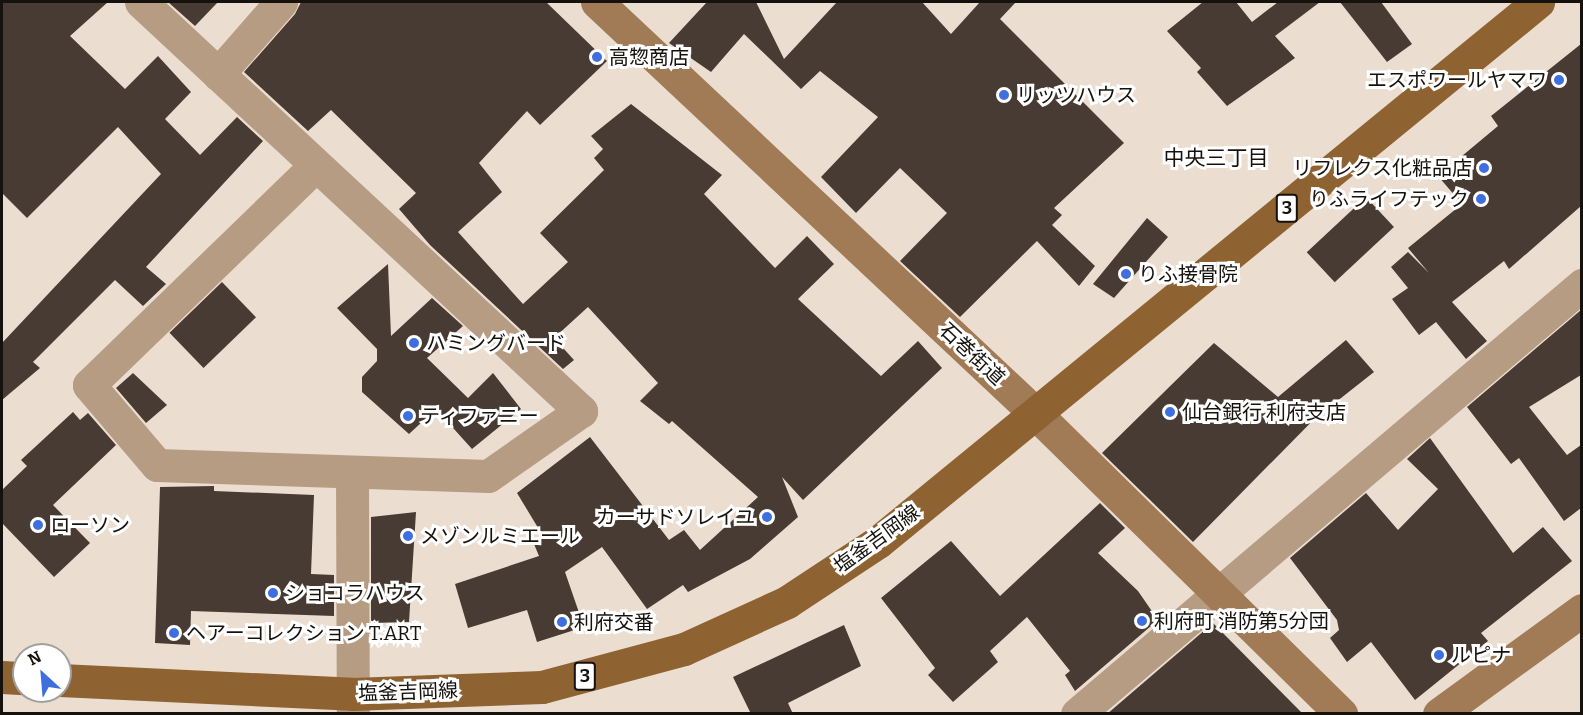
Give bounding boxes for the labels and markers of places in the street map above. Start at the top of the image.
place label: 高惣商店 [609,45,689,69]
marker: 高惣商店 [590,50,604,64]
place label: エスポワールヤマワ [1367,68,1547,92]
marker: エスポワールヤマワ [1552,73,1566,87]
place label: リッツハウス [1016,83,1136,107]
marker: リッツハウス [997,88,1011,102]
place label: リフレクス化粧品店 [1292,156,1472,180]
marker: リフレクス化粧品店 [1477,161,1491,175]
place label: りふライフテック [1309,187,1469,211]
marker: りふライフテック [1474,192,1488,206]
place label: りふ接骨院 [1138,262,1238,286]
marker: りふ接骨院 [1119,267,1133,281]
place label: ハミングバード [426,331,566,355]
marker: ハミングバード [407,336,421,350]
place label: 仙台銀行 利府支店 [1182,400,1346,424]
place label: ティファニー [420,404,540,428]
marker: 仙台銀行 利府支店 [1163,405,1177,419]
marker: ティファニー [401,409,415,423]
place label: カーサドソレイユ [595,505,755,529]
marker: カーサドソレイユ [760,510,774,524]
place label: ローソン [50,513,130,537]
marker: ローソン [31,518,45,532]
place label: メゾンルミエール [420,524,580,548]
marker: メゾンルミエール [401,529,415,543]
place label: ショコラハウス [285,581,425,605]
marker: ショコラハウス [266,586,280,600]
place label: 利府町 消防第5分団 [1154,609,1329,633]
place label: 利府交番 [574,610,654,634]
marker: 利府町 消防第5分団 [1135,614,1149,628]
marker: 利府交番 [555,615,569,629]
place label: ヘアーコレクション T.ART [186,621,421,645]
marker: ヘアーコレクション T.ART [167,626,181,640]
place label: ルピナ [1451,643,1511,667]
marker: ルピナ [1432,648,1446,662]

